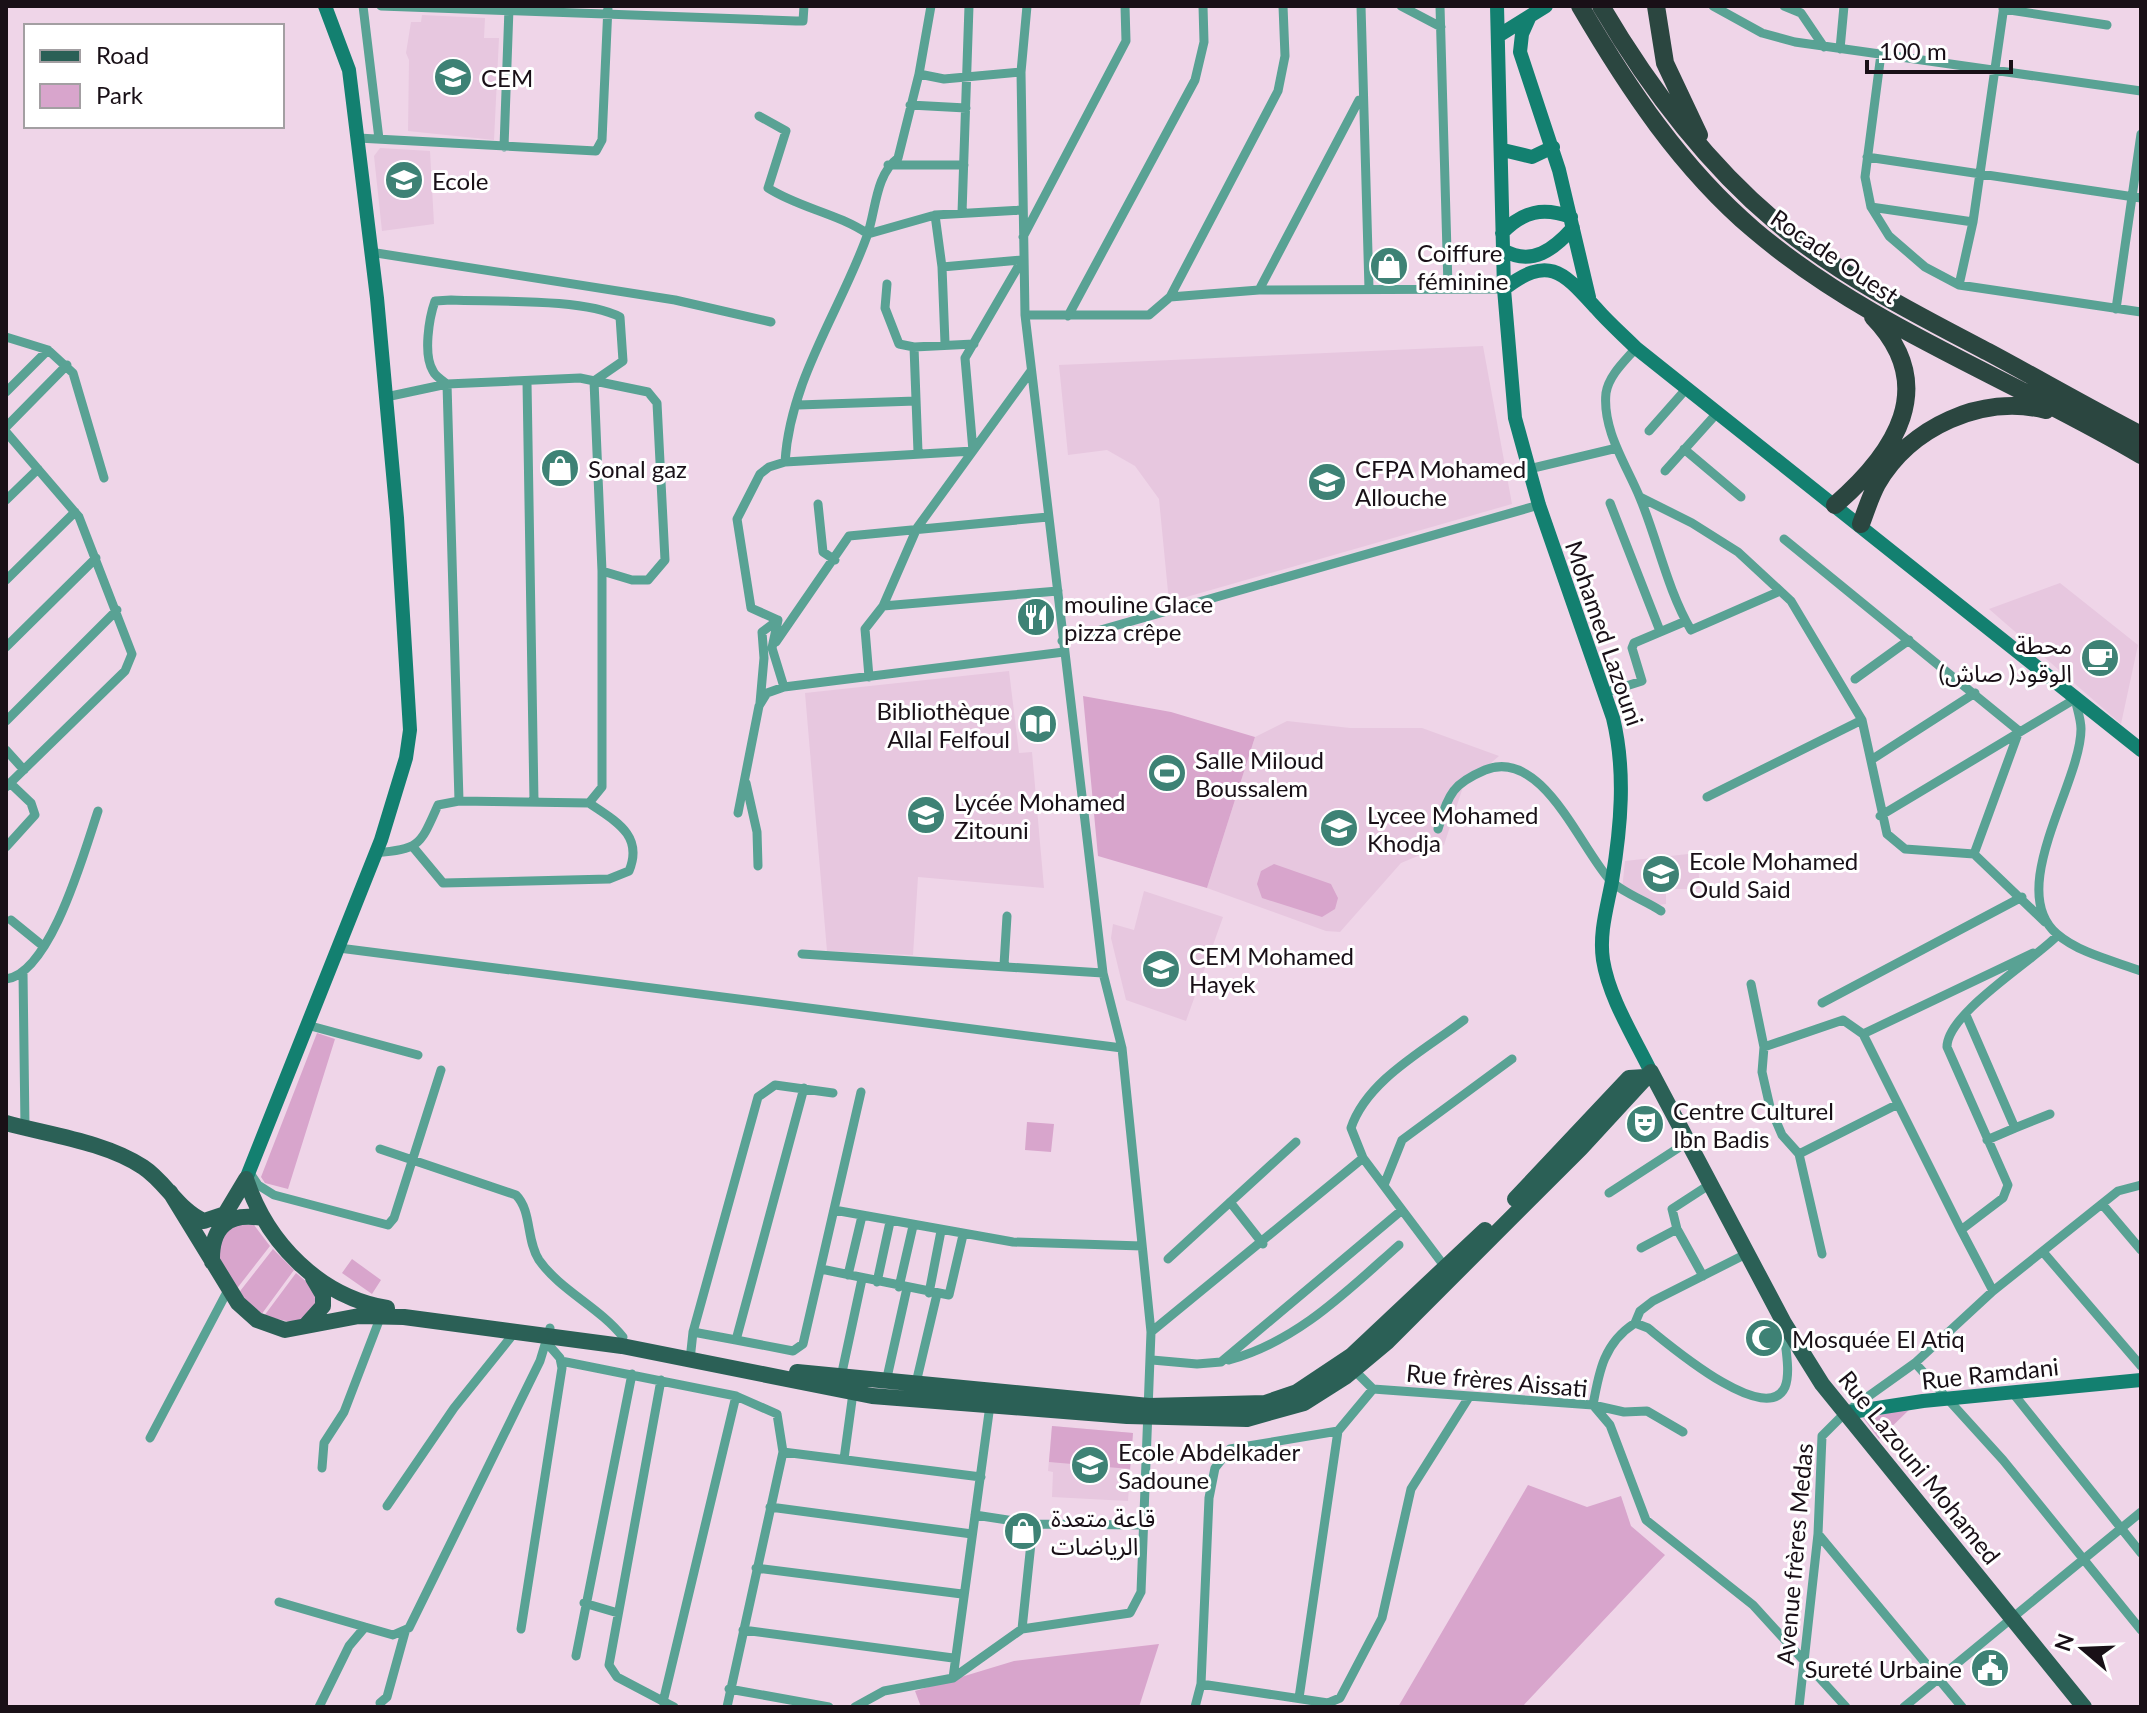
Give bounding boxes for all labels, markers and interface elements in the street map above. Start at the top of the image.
legend [24,24,284,128]
scale bar [1867,24,2011,74]
text: 100 m [1879,36,1947,65]
text: Road [96,40,149,69]
school or university icon: CEM [432,56,474,98]
place label: CEM [481,63,533,92]
text: Park [96,80,144,109]
school or university icon: Ecole [383,159,425,201]
place label: Ecole [432,166,488,195]
street label: Rocade Ouest [1766,203,1905,310]
place label: Coiffure féminine [1417,238,1508,295]
shop icon: Coiffure féminine [1368,245,1410,287]
shop icon: Sonal gaz [539,447,581,489]
place label: Sonal gaz [588,454,687,483]
place label: CFPA Mohamed Allouche [1355,454,1526,511]
school or university icon: CFPA Mohamed Allouche [1306,461,1348,503]
street label: Mohamed Lazouni [1560,537,1650,729]
place label: mouline Glace pizza crêpe [1064,589,1213,646]
restaurant icon: mouline Glace pizza crêpe [1015,596,1057,638]
place label: محطة الوقود( صاش) [1939,630,2072,688]
cafe icon: محطة الوقود( صاش) [2079,637,2121,679]
place label: Bibliothèque Allal Felfoul [877,696,1010,753]
library icon: Bibliothèque Allal Felfoul [1017,703,1059,745]
place label: Salle Miloud Boussalem [1195,745,1324,802]
sports icon: Salle Miloud Boussalem [1146,752,1188,794]
place label: Lycée Mohamed Zitouni [954,787,1126,844]
school or university icon: Lycée Mohamed Zitouni [905,794,947,836]
place label: Lycee Mohamed Khodja [1367,800,1539,857]
school or university icon: Lycee Mohamed Khodja [1318,807,1360,849]
place label: Ecole Mohamed Ould Said [1689,846,1858,903]
school or university icon: Ecole Mohamed Ould Said [1640,853,1682,895]
place label: CEM Mohamed Hayek [1189,941,1354,998]
school or university icon: CEM Mohamed Hayek [1140,948,1182,990]
place label: Centre Culturel Ibn Badis [1673,1096,1834,1153]
theatre icon: Centre Culturel Ibn Badis [1624,1103,1666,1145]
mosque icon: Mosquée El Atiq [1743,1317,1785,1359]
place label: Mosquée El Atiq [1792,1324,1965,1353]
street label: Rue Ramdani [1920,1351,2060,1395]
street label: Rue frères Aissati [1405,1358,1589,1402]
street label: Rue Lazouni Mohamed [1833,1364,2007,1570]
place label: Ecole Abdelkader Sadoune [1118,1437,1300,1494]
street label: Avenue frères Medas [1770,1442,1818,1666]
school or university icon: Ecole Abdelkader Sadoune [1069,1444,1111,1486]
place label: قاعة متعدة الرياضات [1051,1503,1155,1561]
shop icon: قاعة متعدة الرياضات [1002,1510,1044,1552]
north arrow [2043,1609,2123,1689]
text: N [2048,1630,2079,1655]
public building icon: Sureté Urbaine [1969,1647,2011,1689]
place label: Sureté Urbaine [1804,1654,1962,1683]

